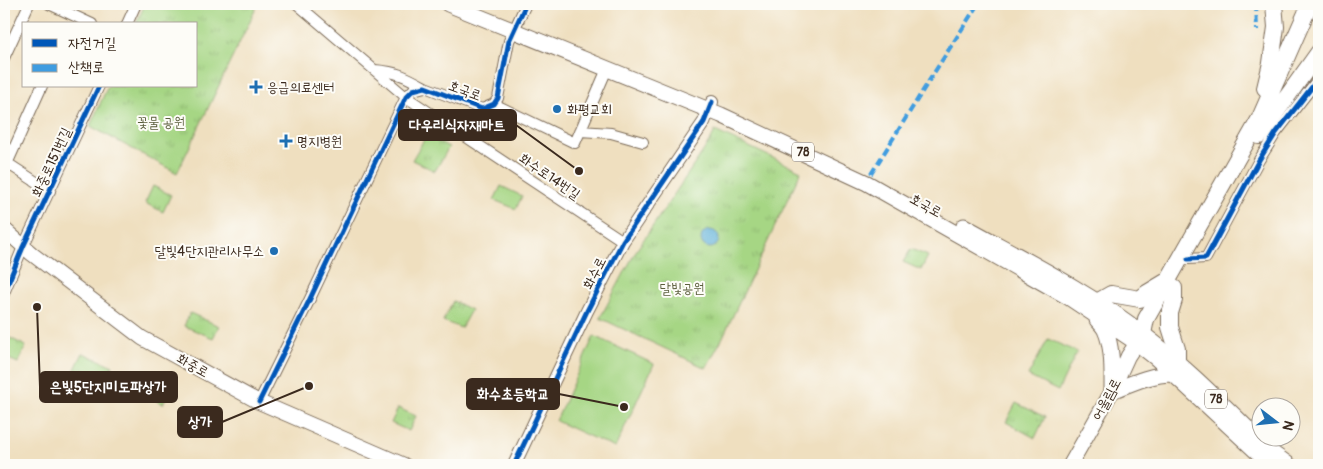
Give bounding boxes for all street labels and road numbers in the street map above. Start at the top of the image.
street label: 호국로 [446,77,484,104]
street label: 화중로151번길 [28,124,75,200]
road number: 78 [792,142,814,162]
street label: 화수로14번길 [516,150,584,203]
street label: 호국로 [907,190,945,221]
street label: 화수로 [579,254,610,292]
street label: 화중로 [174,350,212,381]
street label: 어울림로 [1088,375,1125,423]
road number: 78 [1205,389,1227,408]

